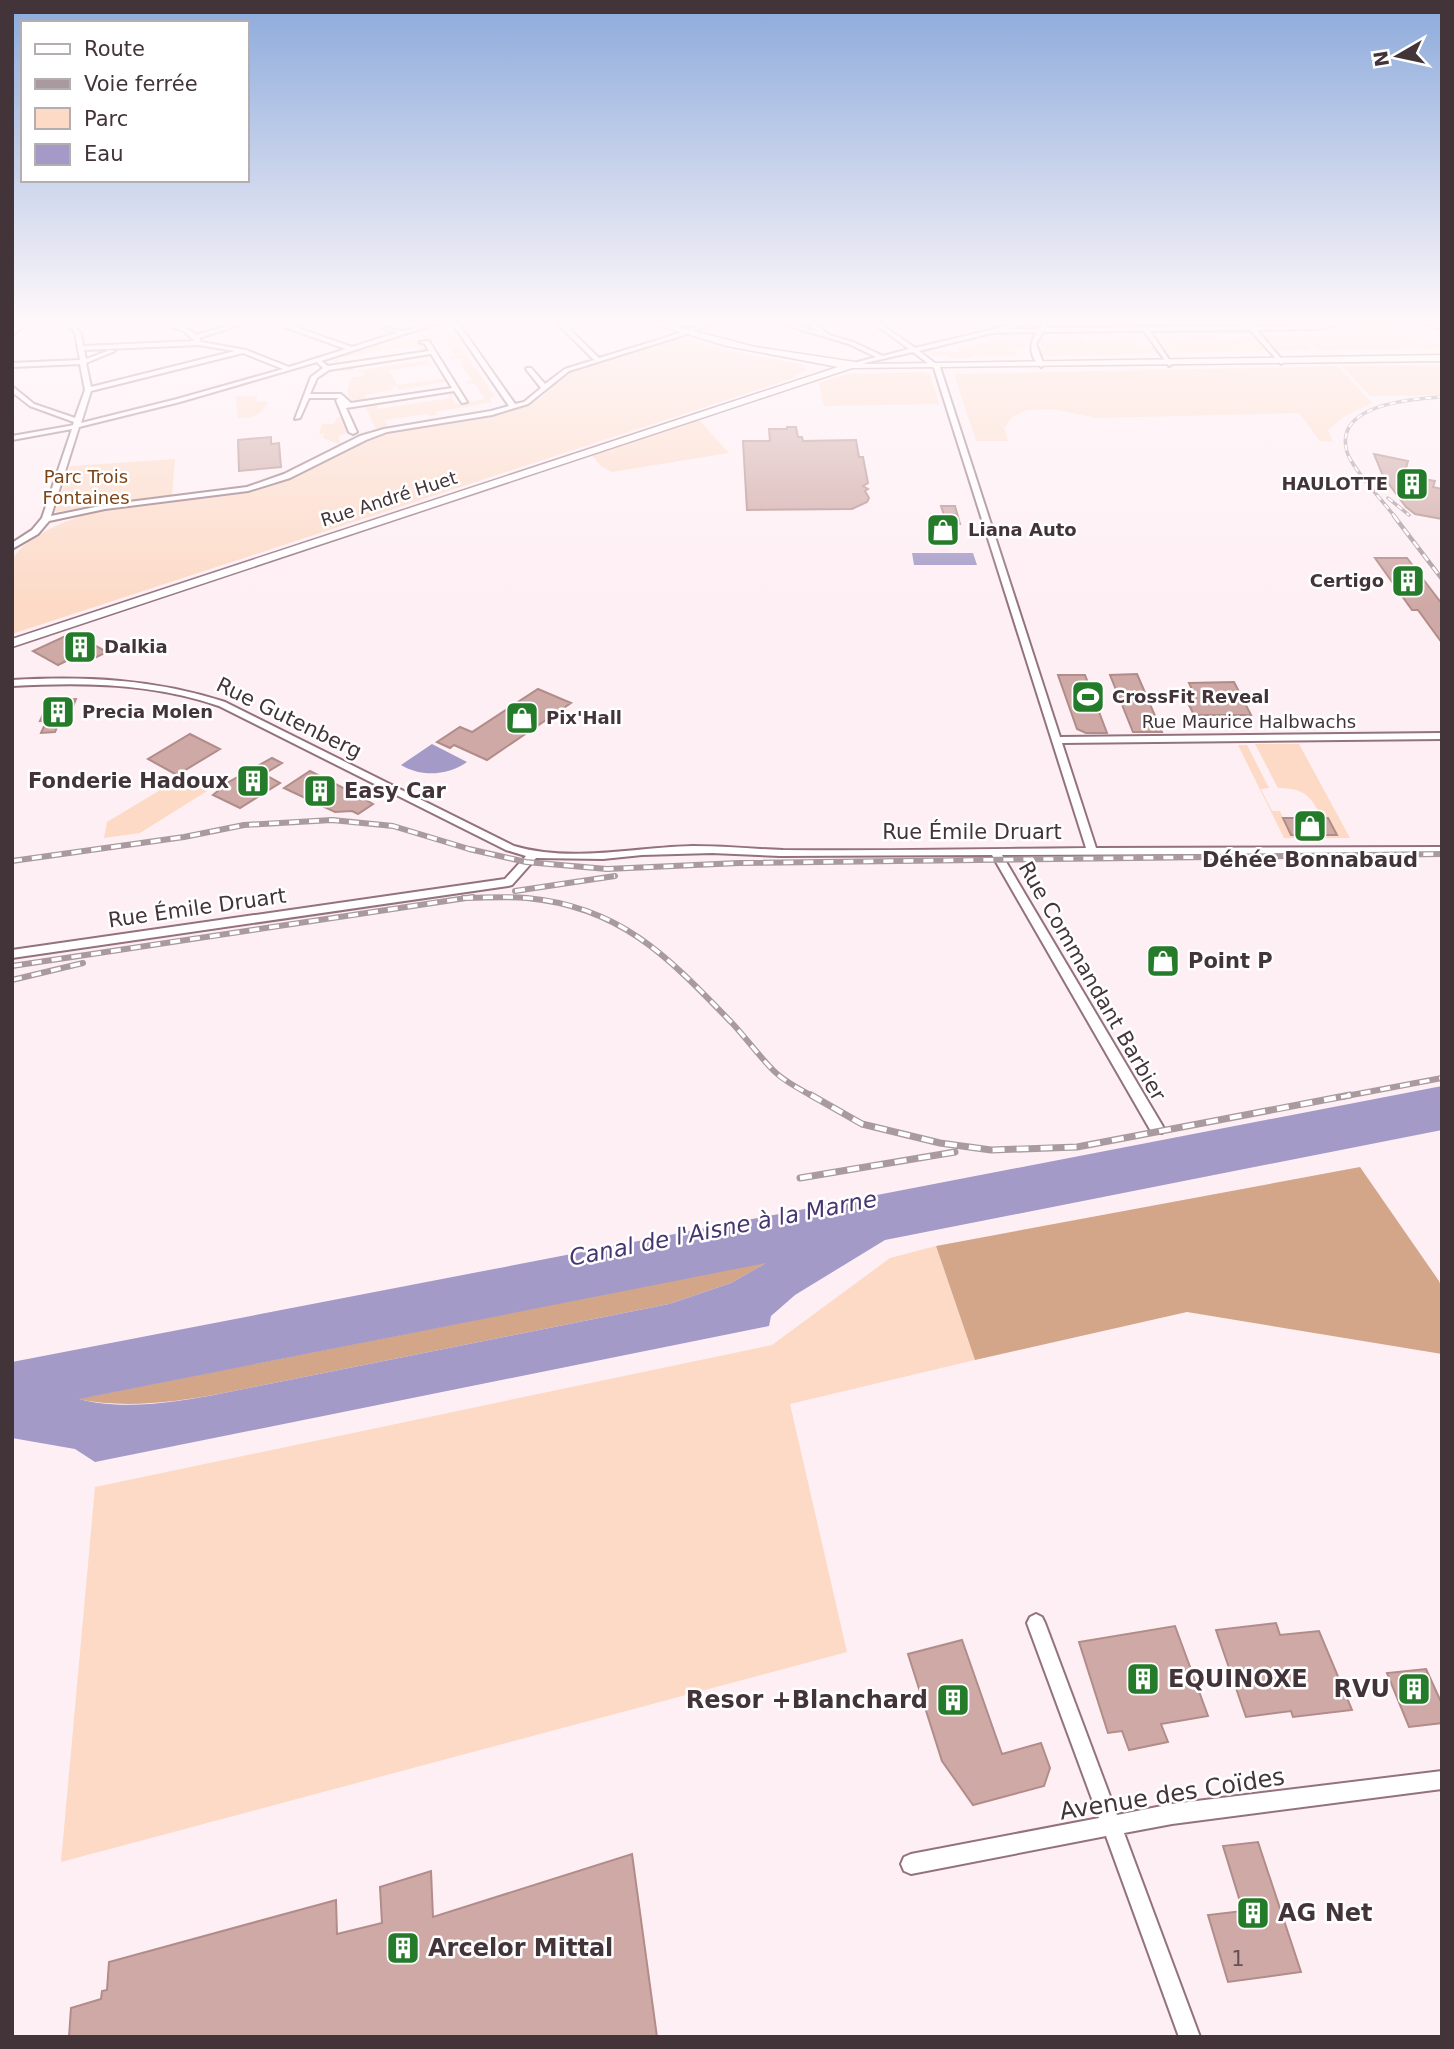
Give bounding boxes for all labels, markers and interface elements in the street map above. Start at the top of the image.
legend [21,21,248,182]
north arrow [1363,21,1433,91]
text: Route [84,37,145,61]
text: N [1369,49,1393,68]
text: Voie ferrée [84,72,198,96]
text: Parc [84,107,128,131]
text: Eau [84,142,123,166]
building icon: HAULOTTE [1393,465,1431,503]
park label: Parc Trois Fontaines [42,466,130,508]
street label: Rue André Huet [318,467,460,530]
place label: HAULOTTE [1282,473,1388,494]
shop icon: Liana Auto [924,511,962,549]
place label: Liana Auto [968,519,1077,540]
building icon: Certigo [1389,562,1427,600]
place label: Certigo [1310,570,1384,591]
building icon: Dalkia [61,628,99,666]
place label: Dalkia [104,636,168,657]
street label: Rue Gutenberg [213,672,365,764]
sports icon: CrossFit Reveal [1069,678,1107,716]
place label: CrossFit Reveal [1112,686,1270,707]
building icon: Precia Molen [39,693,77,731]
shop icon: Pix'Hall [503,699,541,737]
place label: Precia Molen [82,701,213,722]
place label: Pix'Hall [546,707,622,728]
street label: Rue Maurice Halbwachs [1142,711,1356,732]
building icon: Fonderie Hadoux [234,762,272,800]
place label: Fonderie Hadoux [28,769,229,793]
building icon: Easy Car [301,772,339,810]
place label: Easy Car [344,779,447,803]
shop icon: Déhée Bonnabaud [1291,807,1329,845]
street label: Rue Émile Druart [882,819,1062,844]
place label: Déhée Bonnabaud [1202,848,1418,872]
street label: Rue Commandant Barbier [1014,857,1171,1105]
street label: Rue Émile Druart [106,883,288,932]
shop icon: Point P [1144,942,1182,980]
place label: Point P [1188,949,1273,973]
water label: Canal de l'Aisne à la Marne [567,1185,879,1271]
building icon: EQUINOXE [1124,1660,1162,1698]
place label: EQUINOXE [1168,1665,1308,1693]
building icon: RVU [1395,1670,1433,1708]
place label: RVU [1333,1675,1390,1703]
building icon: Resor +Blanchard [934,1681,972,1719]
place label: Resor +Blanchard [686,1686,928,1714]
street label: Avenue des Coïdes [1057,1762,1287,1826]
building icon: AG Net [1234,1894,1272,1932]
place label: AG Net [1278,1899,1372,1927]
building icon: Arcelor Mittal [384,1929,422,1967]
place label: Arcelor Mittal [428,1934,613,1962]
house number: 1 [1231,1947,1245,1971]

